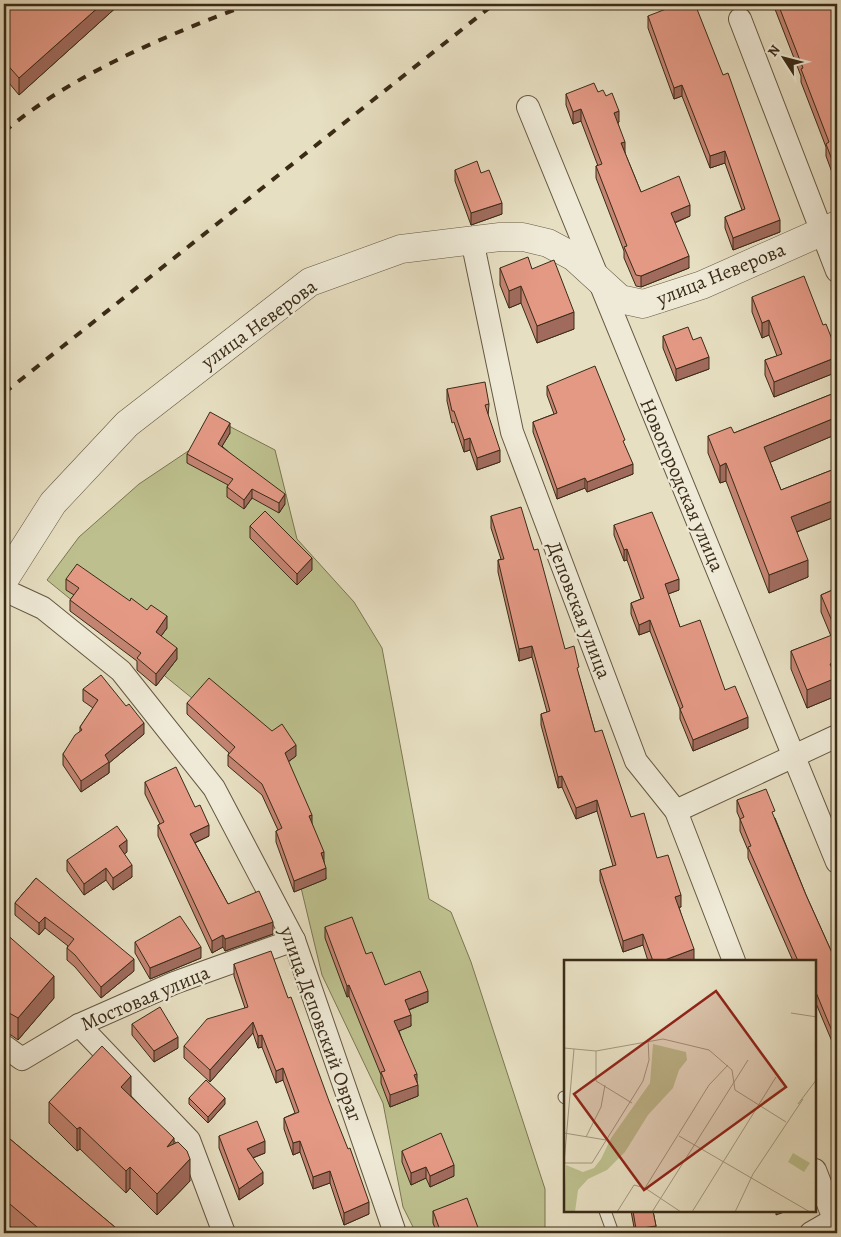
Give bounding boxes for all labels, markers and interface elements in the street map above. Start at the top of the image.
north arrow [758,32,808,82]
text: N [763,41,785,60]
street label: улица Неверова [652,236,790,313]
street label: улица Неверова [195,272,323,376]
street label: Новогородская улица [633,394,731,577]
street label: Деповская улица [540,537,618,683]
street label: улица Деповский Овраг [273,922,369,1126]
street label: Мостовая улица [76,958,214,1037]
inset map [564,960,816,1212]

